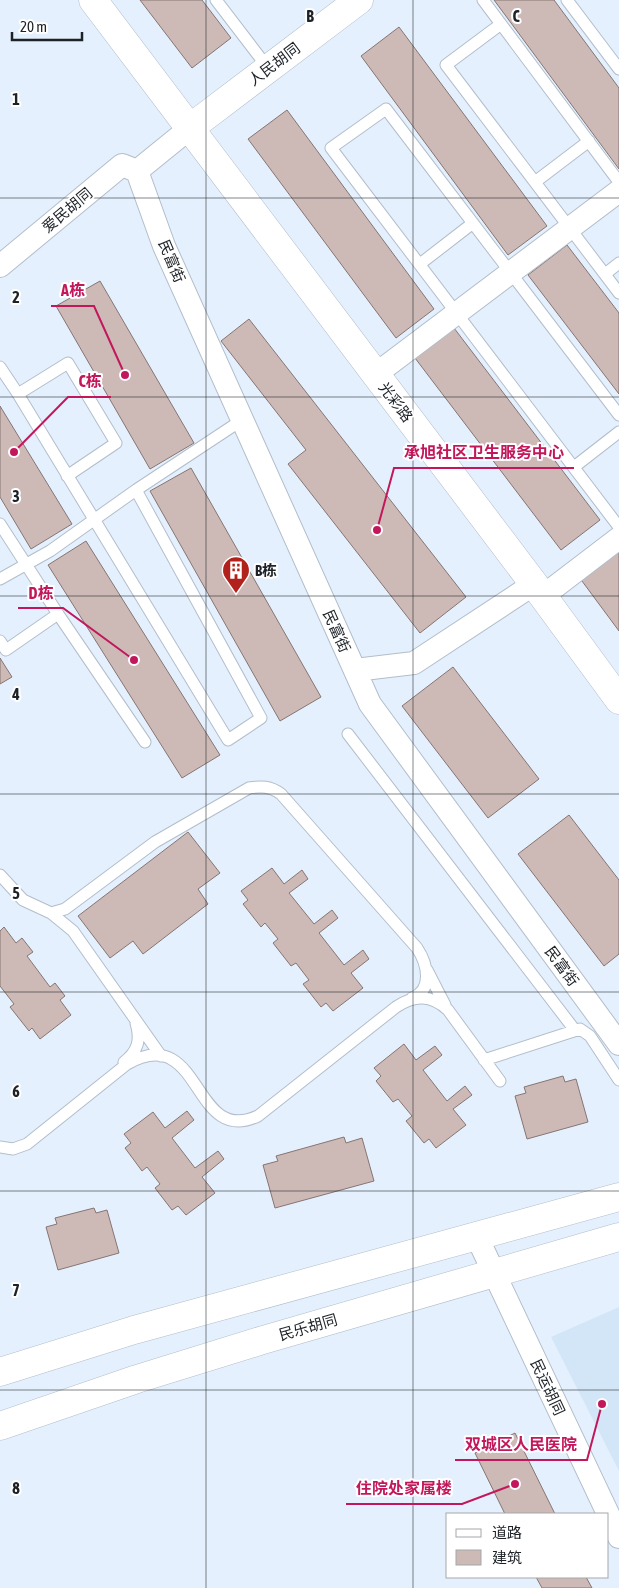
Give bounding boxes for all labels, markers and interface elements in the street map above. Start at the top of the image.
text: B [306,7,314,25]
text: C [512,7,520,25]
scale bar [12,10,82,42]
text: 20 m [20,18,47,35]
street label: 人民胡同 [245,39,303,89]
text: 1 [12,90,20,108]
street label: 爱民胡同 [39,184,95,236]
street label: 民富街 [155,237,189,285]
callout: A栋 [51,275,94,306]
text: A栋 [60,281,85,299]
text: 2 [12,288,20,306]
callout: C栋 [68,366,111,397]
text: C栋 [78,372,102,390]
street label: 光彩路 [376,379,416,425]
callout: 承旭社区卫生服务中心 [394,437,574,468]
text: 承旭社区卫生服务中心 [404,443,564,461]
text: 3 [12,487,20,505]
building icon: B栋 [221,555,251,594]
place label: B栋 [255,562,277,579]
callout: D栋 [18,577,63,608]
text: D栋 [29,584,53,602]
street label: 民富街 [320,607,354,655]
text: 4 [11,685,20,703]
text: 5 [12,884,20,902]
street label: 民富街 [542,943,582,989]
text: 6 [12,1082,20,1100]
text: 7 [12,1281,20,1299]
street label: 民乐胡同 [277,1311,339,1343]
street label: 民运胡同 [528,1356,568,1418]
callout: 双城区人民医院 [455,1429,587,1460]
text: 双城区人民医院 [465,1435,577,1453]
callout: 住院处家属楼 [346,1473,462,1504]
text: 8 [12,1479,20,1497]
text: 住院处家属楼 [356,1479,452,1497]
legend [446,1513,609,1578]
text: 道路 [492,1524,522,1541]
text: 建筑 [492,1549,522,1566]

